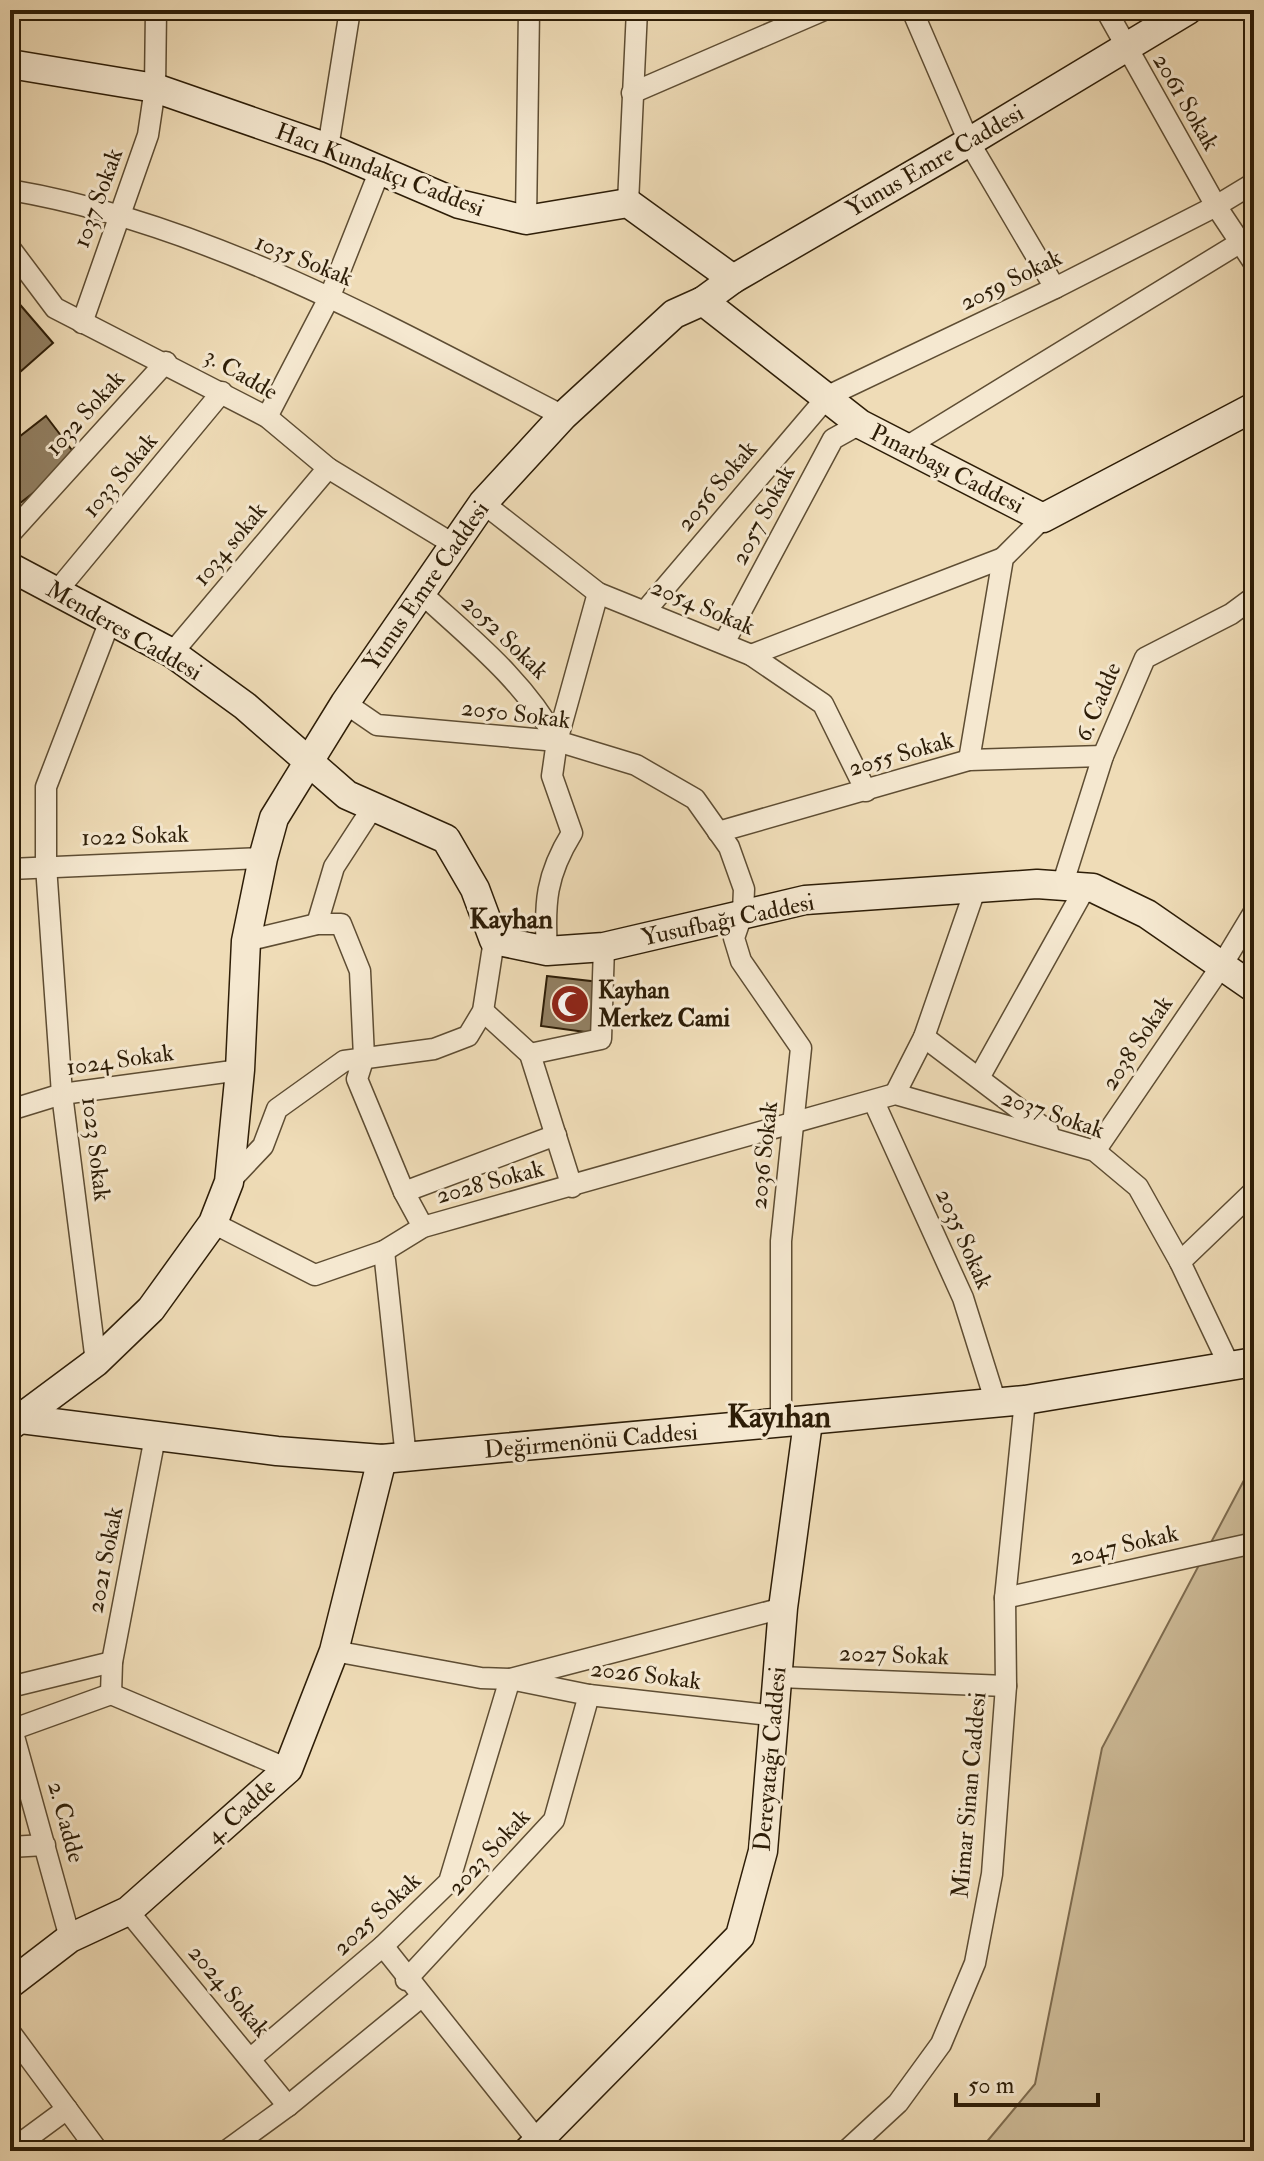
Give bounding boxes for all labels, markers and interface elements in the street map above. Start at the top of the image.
street label: 2061 Sokak [1146,48,1227,157]
street label: Yunus Emre Caddesi [841,97,1029,225]
street label: Hacı Kundakçı Caddesi [271,116,489,224]
street label: 1037 Sokak [66,144,130,252]
street label: 1035 Sokak [250,226,358,294]
street label: 2059 Sokak [955,242,1068,318]
street label: 3. Cadde [199,341,283,407]
street label: 1032 Sokak [38,363,132,462]
street label: Pınarbaşı Caddesi [865,417,1029,521]
street label: 1033 Sokak [75,426,165,524]
street label: 2056 Sokak [670,434,764,538]
street label: 2057 Sokak [724,459,802,570]
street label: 1034 sokak [186,495,274,592]
street label: Yunus Emre Caddesi [356,495,496,677]
street label: 2054 Sokak [646,571,760,643]
street label: Menderes Caddesi [41,574,207,688]
street label: 2052 Sokak [455,588,556,687]
street label: 6. Cadde [1068,658,1128,746]
street label: 2050 Sokak [460,692,573,736]
street label: 2055 Sokak [845,724,958,784]
street label: 1022 Sokak [81,819,190,853]
street label: Yusufbağı Caddesi [639,887,817,953]
district label: Kayhan [469,902,553,937]
place label: Kayhan Merkez Cami [597,975,730,1034]
mosque icon: Kayhan Merkez Cami [549,983,591,1025]
street label: 2038 Sokak [1094,989,1180,1096]
street label: 1024 Sokak [64,1037,176,1083]
street label: 2037 Sokak [997,1082,1109,1146]
street label: 1023 Sokak [74,1095,118,1203]
street label: 2036 Sokak [743,1099,785,1210]
street label: 2028 Sokak [433,1153,548,1211]
street label: 2035 Sokak [928,1184,1000,1295]
district label: Kayıhan [727,1397,832,1437]
street label: Değirmenönü Caddesi [483,1416,699,1466]
street label: 2021 Sokak [80,1504,131,1616]
street label: 2047 Sokak [1067,1517,1182,1573]
street label: 2027 Sokak [838,1638,950,1672]
street label: 2026 Sokak [589,1653,704,1697]
street label: Dereyatağı Caddesi [746,1665,794,1853]
street label: Mimar Sinan Caddesi [945,1691,993,1899]
street label: 4. Cadde [199,1771,283,1851]
street label: 2. Cadde [40,1778,92,1866]
street label: 2023 Sokak [441,1801,538,1902]
street label: 2025 Sokak [326,1865,428,1963]
street label: 2024 Sokak [181,1938,277,2044]
scale bar [956,2057,1098,2107]
text: 50 m [968,2070,1015,2101]

